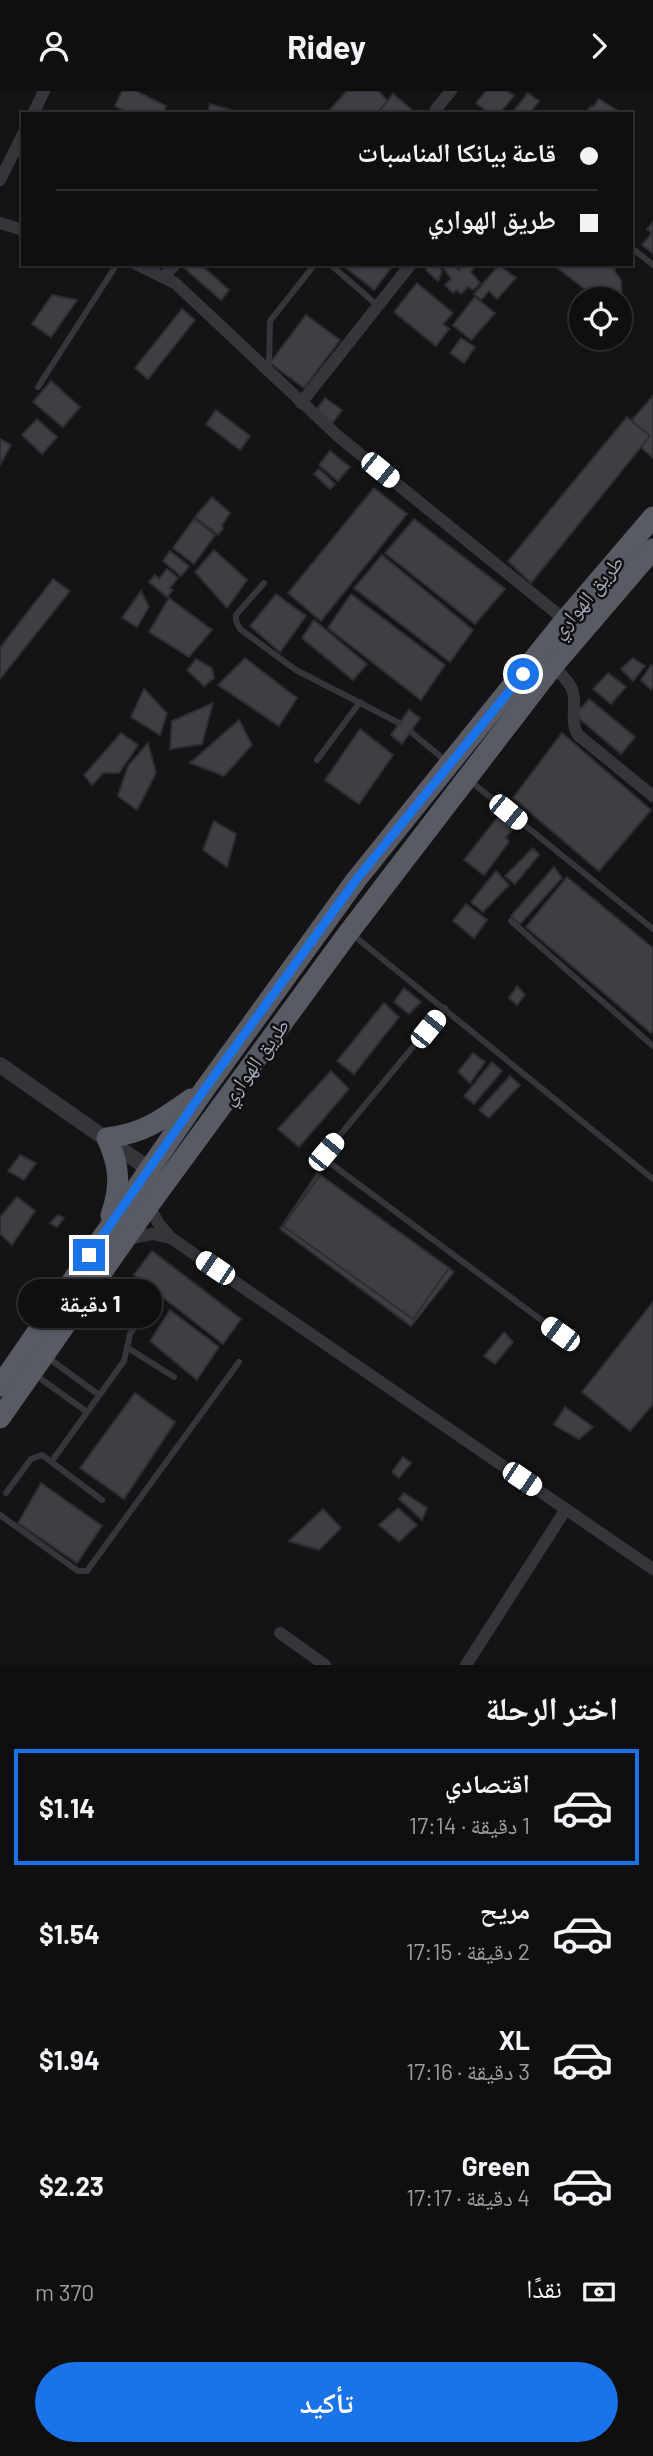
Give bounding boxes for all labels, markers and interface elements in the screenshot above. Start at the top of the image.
icon: person [35,27,73,65]
text: Ridey [287,27,366,65]
icon: forward [580,27,618,65]
text: قاعة بيانكا المناسبات [358,136,556,167]
text: طريق الهواري [427,203,556,234]
map controls [569,287,632,350]
button: locate [569,287,632,350]
car [358,449,403,491]
street label: طريق الهواري [544,549,632,646]
route start [507,658,539,690]
car [486,791,531,833]
car [407,1006,450,1052]
street label: طريق الهواري [214,1013,298,1112]
car [305,1129,348,1175]
route end [73,1239,105,1271]
car [192,1248,239,1288]
callout: 1 دقيقة [17,1279,161,1329]
text: 1 دقيقة [59,1289,121,1317]
car [537,1313,584,1355]
car [499,1459,546,1499]
text: اختر الرحلة [485,1688,618,1726]
text: اقتصادي [445,1767,530,1798]
icon: car [551,1776,614,1839]
text: $1.14 [39,1792,95,1823]
text: 1 دقيقة · 17:14 [409,1811,530,1839]
text: مريح [480,1893,530,1924]
icon: car [551,1902,614,1965]
text: $1.54 [39,1918,100,1949]
text: 2 دقيقة · 17:15 [406,1937,530,1965]
text: XL [499,2024,530,2055]
icon: car [551,2028,614,2091]
text: $1.94 [39,2044,100,2075]
text: 3 دقيقة · 17:16 [406,2057,530,2085]
text: Green [462,2150,530,2181]
icon: car [551,2154,614,2217]
text: $2.23 [39,2170,104,2201]
text: 4 دقيقة · 17:17 [406,2183,530,2211]
text: نقدًا [526,2272,562,2303]
icon: cash [580,2273,618,2311]
text: 370 m [35,2278,94,2306]
button: تأكيد [35,2362,618,2442]

